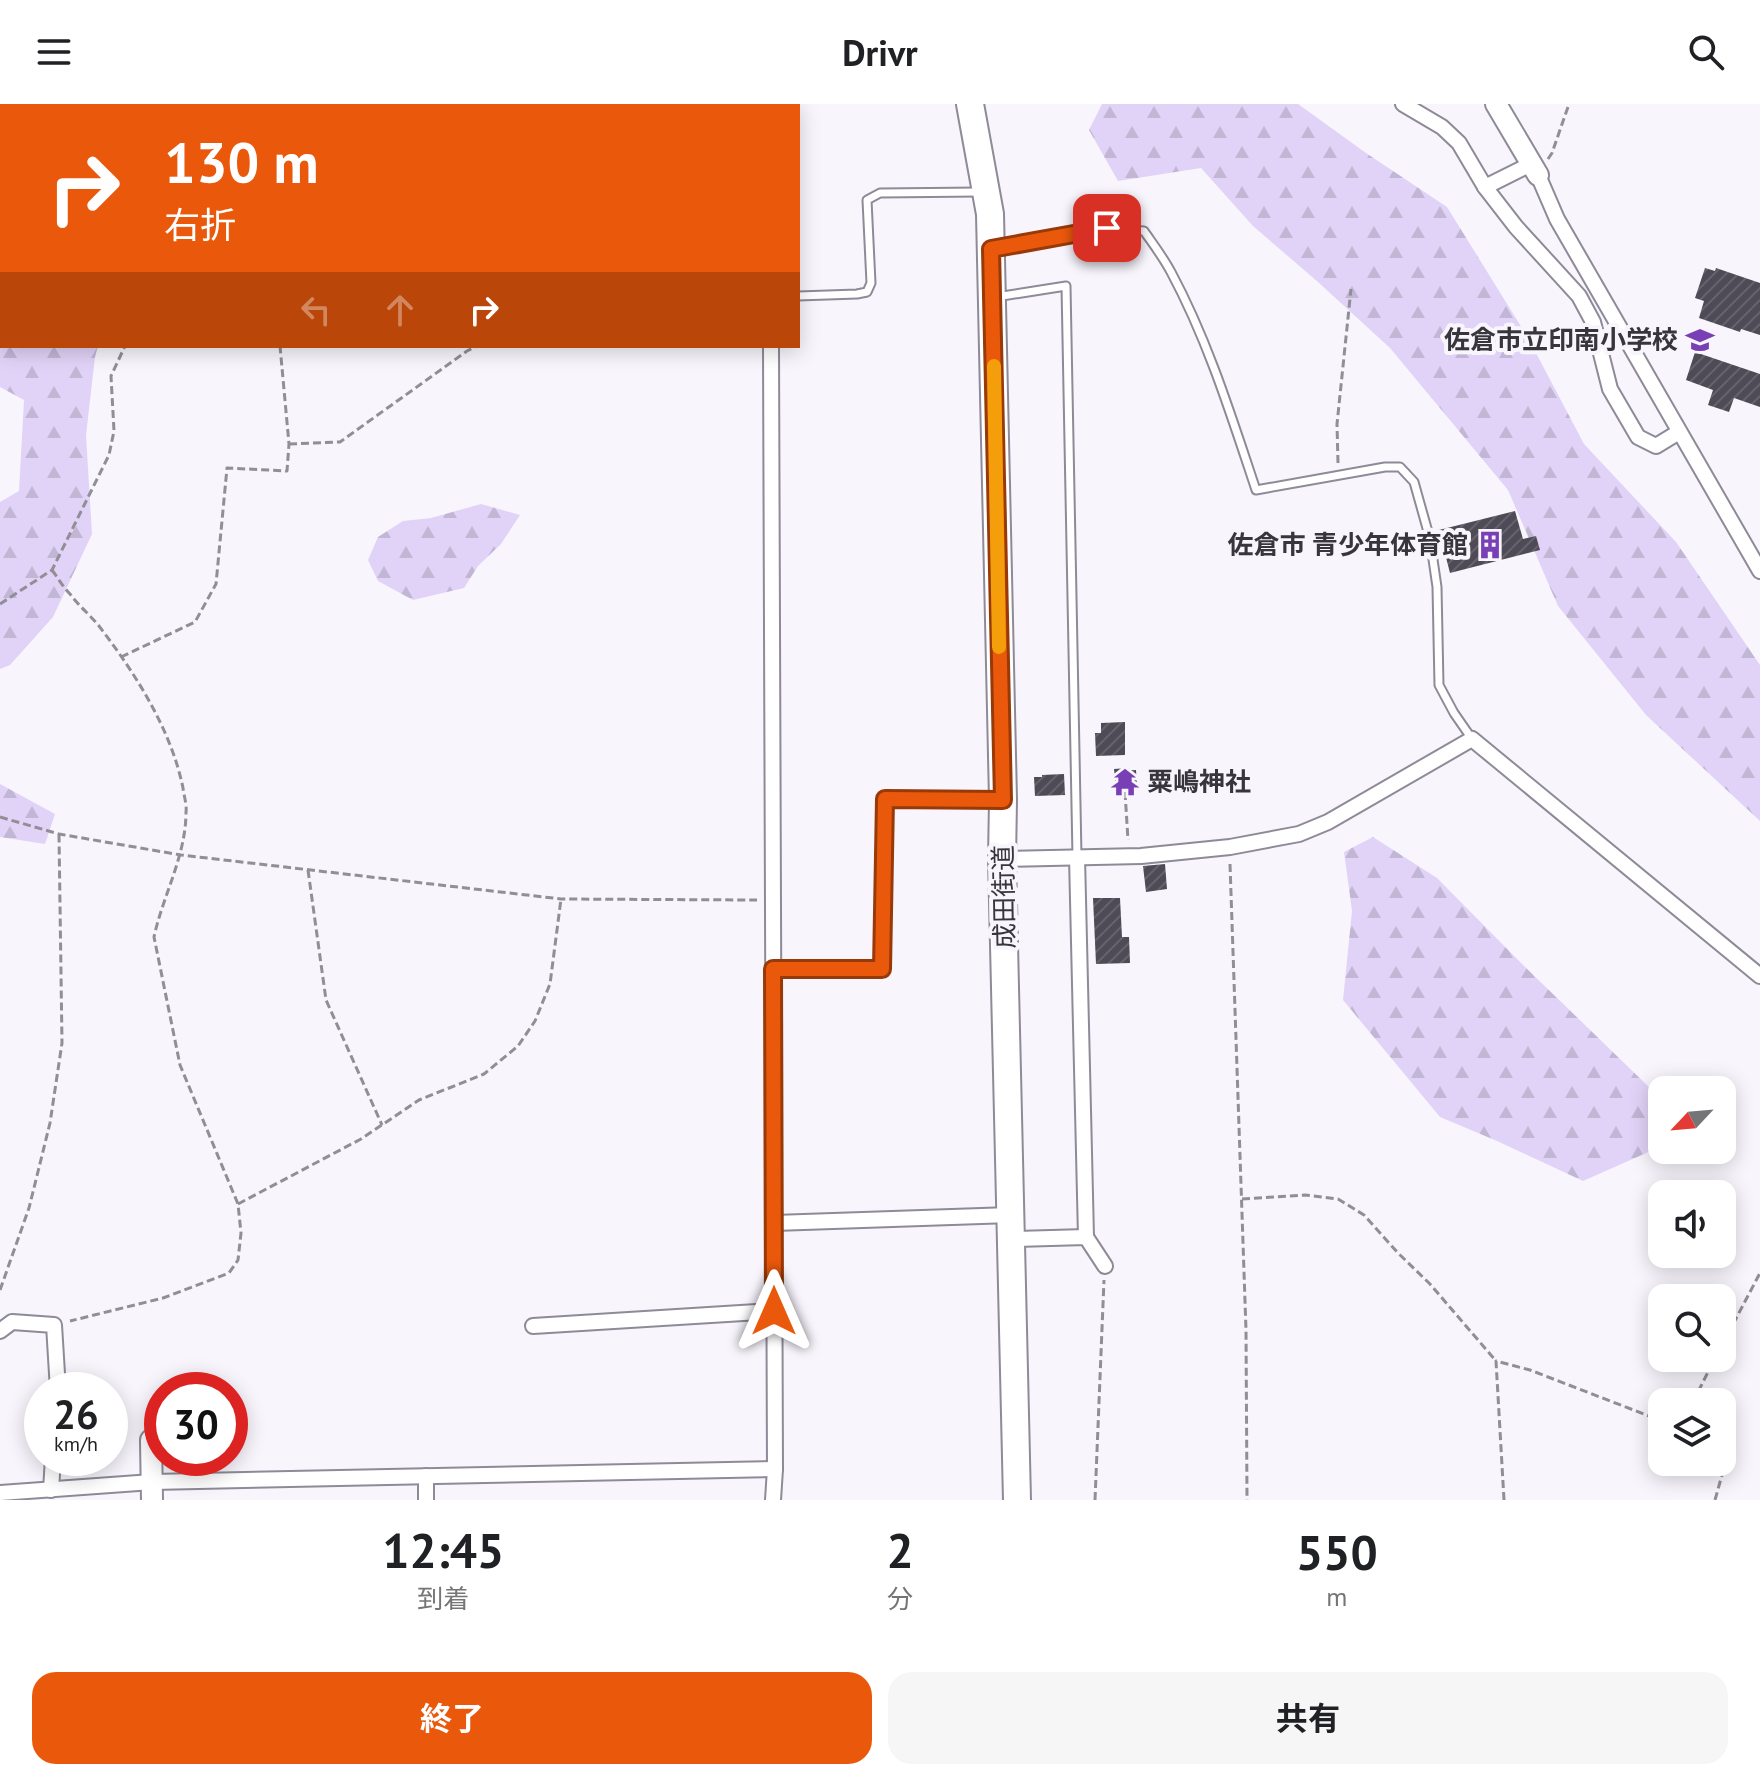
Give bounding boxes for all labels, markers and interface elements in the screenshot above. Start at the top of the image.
text: Drivr [842,29,918,76]
icon: menu [32,30,76,74]
icon: search [1684,30,1728,74]
text: 130 m [164,126,319,198]
icon: right [32,136,136,240]
pin [1073,194,1141,262]
text: 右折 [164,201,236,248]
icon: arrive [1085,206,1129,250]
icon: left [294,288,338,332]
icon: ahead [378,288,422,332]
icon: right [462,288,506,332]
place label: 佐倉市立印南小学校 [1444,323,1678,356]
school or university icon: 佐倉市立印南小学校 [1685,325,1715,355]
place label: 佐倉市 青少年体育館 [1227,528,1468,561]
building icon: 佐倉市 青少年体育館 [1475,530,1505,560]
place label: 粟嶋神社 [1147,765,1251,798]
temple icon: 粟嶋神社 [1110,767,1140,797]
street label: 成田街道 [986,845,1021,949]
north arrow [1648,1076,1736,1164]
map controls [1648,1076,1736,1476]
button: sound [1648,1180,1736,1268]
position arrow [732,1269,816,1353]
button: search [1648,1284,1736,1372]
speed limit sign: 30 [144,1372,248,1476]
text: 26 [53,1388,99,1440]
button: layers [1648,1388,1736,1476]
text: km/h [54,1431,98,1457]
text: 12:45 [382,1519,504,1581]
text: 2 [886,1519,914,1581]
text: 550 [1296,1521,1378,1583]
text: m [1326,1580,1347,1613]
text: 到着 [417,1582,469,1615]
text: 分 [887,1582,913,1615]
button: 終了 [32,1672,872,1764]
button: 共有 [888,1672,1728,1764]

